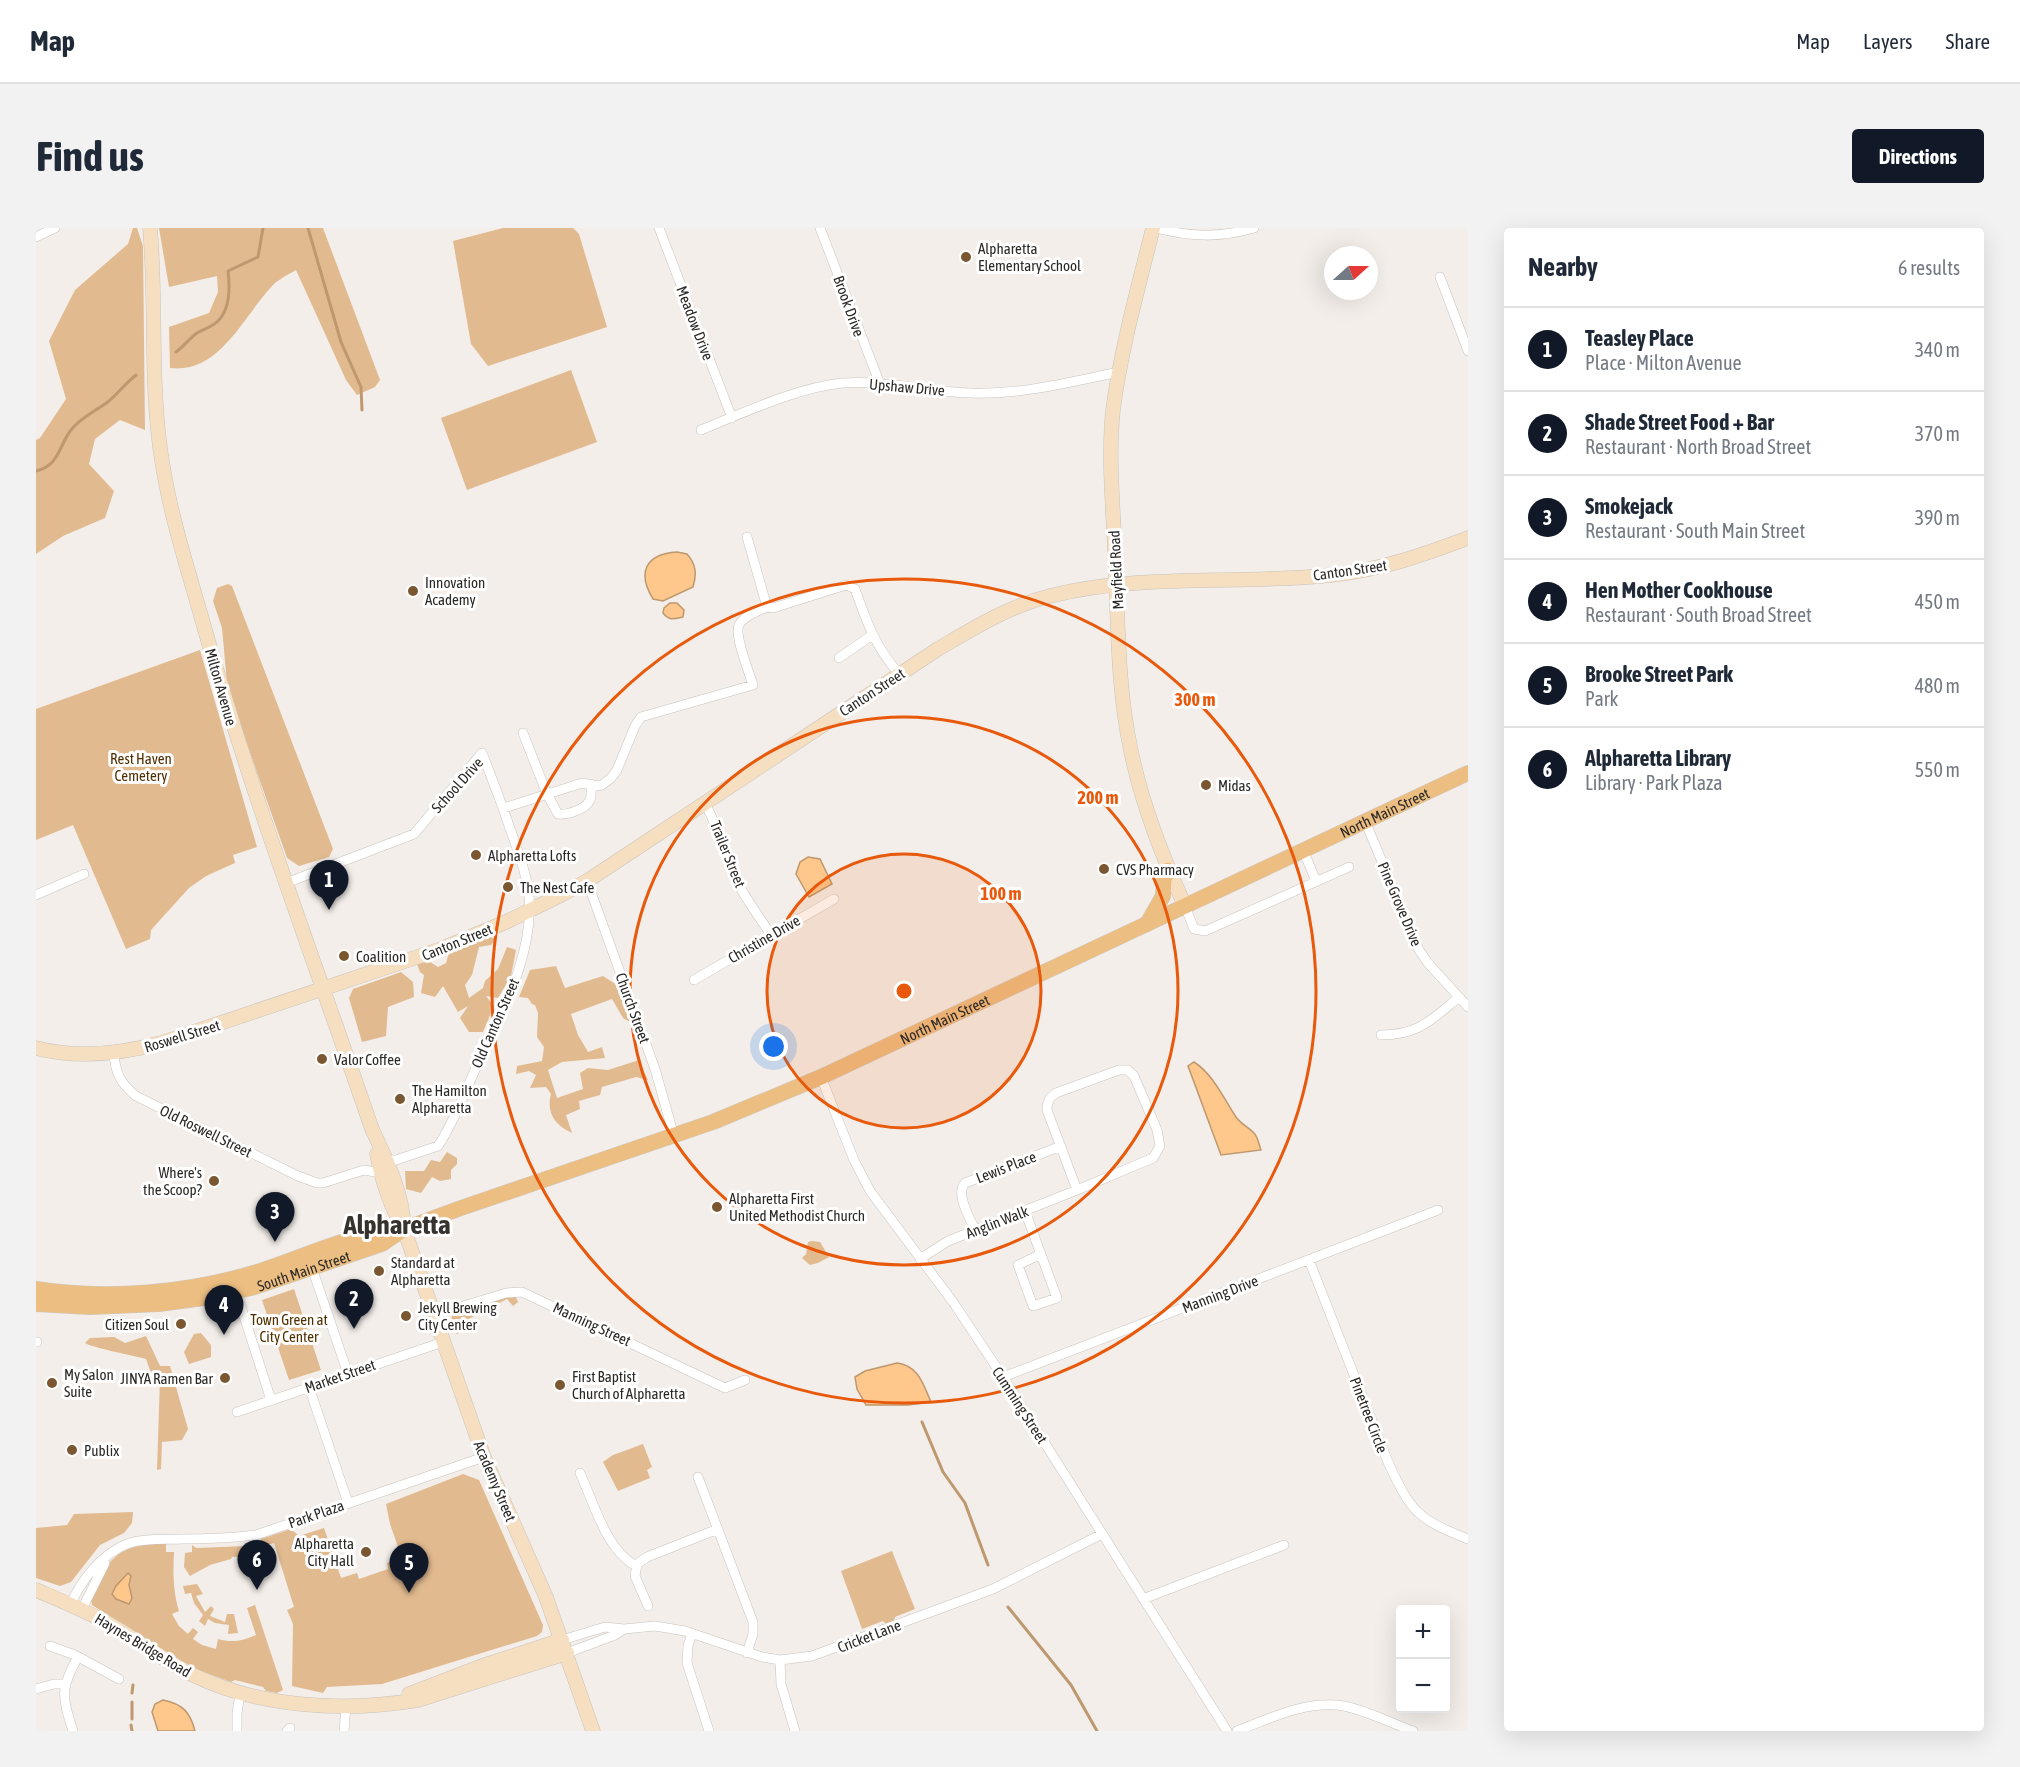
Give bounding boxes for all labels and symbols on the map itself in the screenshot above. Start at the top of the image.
place label: Alpharetta Elementary School [978,240,1081,274]
north arrow [1324,246,1378,300]
marker: Alpharetta Elementary School [959,250,973,264]
street label: Brook Drive [830,273,868,339]
street label: Meadow Drive [673,284,717,363]
street label: Upshaw Drive [869,375,946,399]
street label: Mayfield Road [1105,530,1127,610]
street label: Canton Street [1312,556,1388,584]
place label: Innovation Academy [425,574,485,608]
marker: Innovation Academy [406,584,420,598]
street label: Milton Avenue [202,646,240,728]
street label: Canton Street [836,665,908,719]
text: 300 m [1175,689,1215,710]
park label: Rest Haven Cemetery [110,750,172,784]
street label: School Drive [428,754,486,816]
place label: Midas [1218,777,1251,794]
marker: Midas [1199,778,1213,792]
street label: North Main Street [1337,784,1432,841]
text: 200 m [1078,787,1118,808]
street label: Trailer Street [707,818,749,890]
place label: Alpharetta Lofts [488,847,576,864]
marker: Alpharetta Lofts [469,848,483,862]
street label: Pine Grove Drive [1375,859,1425,949]
pin: 1 [310,860,348,910]
place label: CVS Pharmacy [1116,861,1194,878]
marker: CVS Pharmacy [1097,862,1111,876]
place label: The Nest Cafe [520,879,595,896]
marker: The Nest Cafe [501,880,515,894]
text: 100 m [981,883,1021,904]
street label: Christine Drive [725,911,803,966]
street label: Canton Street [419,920,495,964]
place label: Coalition [356,948,406,965]
marker: Coalition [337,949,351,963]
street label: Church Street [612,971,654,1045]
street label: Old Canton Street [468,976,522,1070]
centre of rings [894,981,914,1001]
street label: North Main Street [897,991,992,1047]
street label: Roswell Street [142,1016,222,1056]
your location [759,1032,788,1061]
place label: Valor Coffee [334,1051,401,1068]
marker: Valor Coffee [315,1052,329,1066]
place label: The Hamilton Alpharetta [412,1082,487,1116]
marker: The Hamilton Alpharetta [393,1092,407,1106]
street label: Old Roswell Street [157,1101,255,1161]
street label: Lewis Place [974,1148,1039,1186]
place label: Where's the Scoop? [143,1164,203,1198]
marker: Where's the Scoop? [207,1174,221,1188]
place label: Alpharetta First United Methodist Church [729,1190,865,1224]
pin: 3 [256,1192,294,1242]
marker: Alpharetta First United Methodist Church [710,1200,724,1214]
street label: Anglin Walk [963,1202,1031,1242]
district label: Alpharetta [342,1209,451,1240]
street label: South Main Street [255,1247,352,1294]
place label: Standard at Alpharetta [391,1254,455,1288]
marker: Standard at Alpharetta [372,1264,386,1278]
street label: Manning Drive [1180,1272,1261,1316]
pin: 2 [334,1280,374,1329]
pin: 4 [204,1286,243,1335]
place label: Jekyll Brewing City Center [418,1299,497,1333]
street label: Manning Street [550,1299,634,1349]
marker: Jekyll Brewing City Center [399,1309,413,1323]
park label: Town Green at City Center [250,1311,328,1345]
place label: Citizen Soul [105,1316,169,1333]
marker: Citizen Soul [174,1317,188,1331]
street label: Market Street [302,1356,378,1396]
street label: Cumming Street [989,1364,1051,1446]
place label: My Salon Suite [64,1366,114,1400]
place label: First Baptist Church of Alpharetta [572,1368,685,1402]
place label: JINYA Ramen Bar [120,1370,214,1387]
marker: JINYA Ramen Bar [218,1371,232,1385]
street label: Pinetree Circle [1347,1375,1391,1455]
marker: My Salon Suite [45,1376,59,1390]
marker: First Baptist Church of Alpharetta [553,1378,567,1392]
street label: Academy Street [470,1438,520,1524]
place label: Publix [84,1442,119,1459]
marker: Publix [65,1443,79,1457]
street label: Park Plaza [286,1497,346,1531]
place label: Alpharetta City Hall [294,1535,354,1569]
pin: 6 [238,1540,276,1590]
pin: 5 [390,1544,428,1593]
marker: Alpharetta City Hall [359,1545,373,1559]
street label: Haynes Bridge Road [92,1610,194,1680]
street label: Cricket Lane [835,1616,903,1656]

